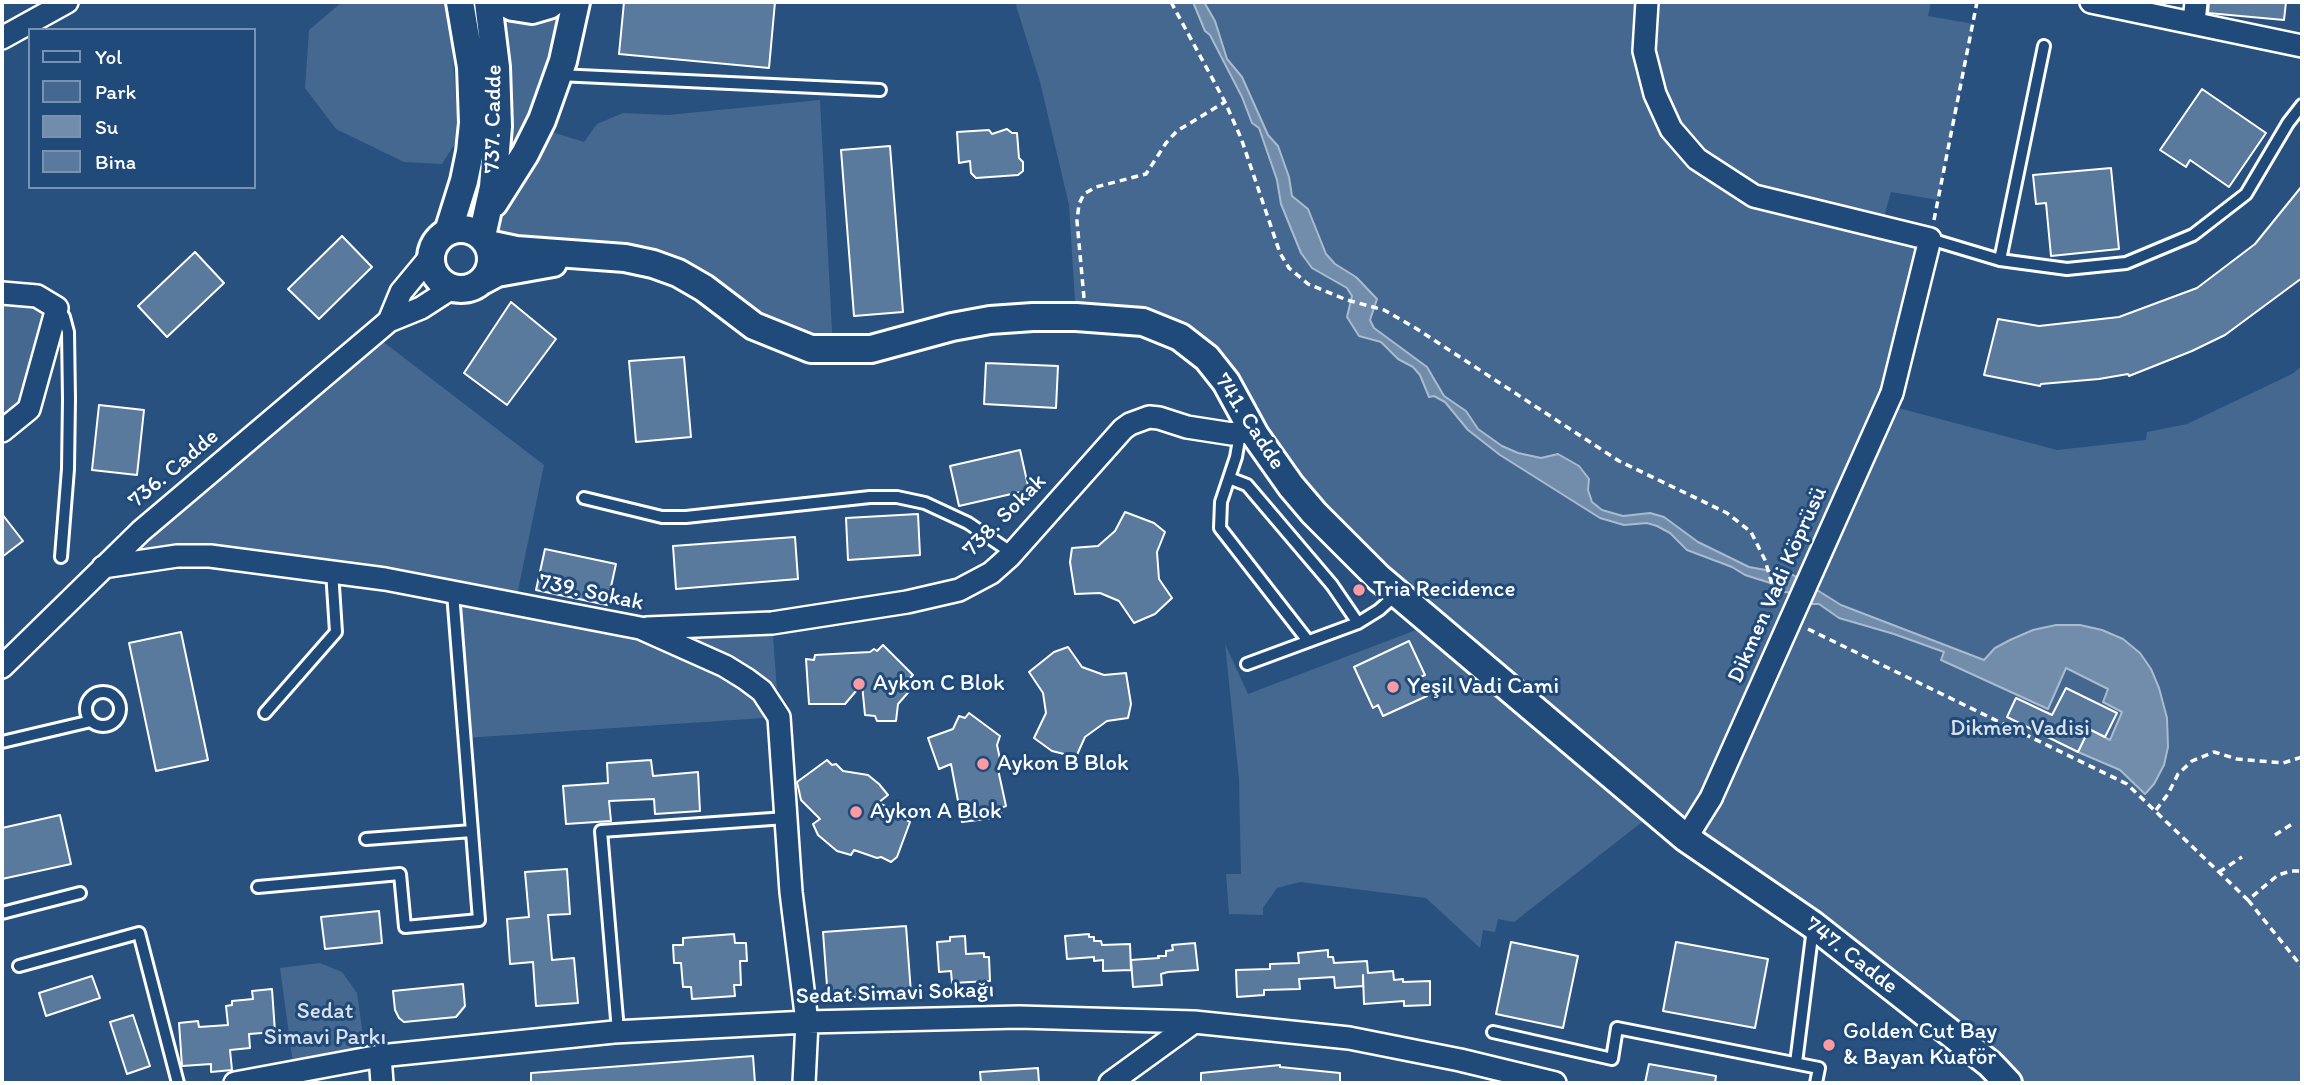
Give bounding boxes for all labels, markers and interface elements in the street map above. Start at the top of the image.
legend [28,28,256,189]
text: Yol [95,44,122,69]
street label: 737. Cadde [479,64,509,174]
text: Park [95,79,136,104]
text: Su [95,114,118,139]
text: Bina [95,149,136,174]
street label: 741. Cadde [1208,369,1290,475]
street label: 736. Cadde [123,423,225,515]
street label: 738. Sokak [957,468,1053,564]
street label: Dikmen Vadi Köprüsü [1722,483,1834,687]
street label: 739. Sokak [536,568,646,618]
place label: Tria Recidence [1373,576,1515,604]
marker: Tria Recidence [1351,582,1367,598]
place label: Aykon C Blok [873,670,1005,698]
place label: Yeşil Vadi Cami [1407,673,1559,701]
marker: Aykon C Blok [851,676,867,692]
marker: Yeşil Vadi Cami [1385,679,1401,695]
park label: Dikmen Vadisi [1950,715,2090,743]
place label: Aykon B Blok [997,750,1129,778]
marker: Aykon B Blok [975,756,991,772]
place label: Aykon A Blok [870,798,1002,826]
marker: Aykon A Blok [848,804,864,820]
street label: 747. Cadde [1799,911,1903,1001]
street label: Sedat Simavi Sokağı [795,977,995,1011]
park label: Sedat Simavi Parkı [264,998,386,1052]
place label: Golden Cut Bay & Bayan Kuaför [1843,1018,1997,1072]
marker: Golden Cut Bay & Bayan Kuaför [1821,1037,1837,1053]

